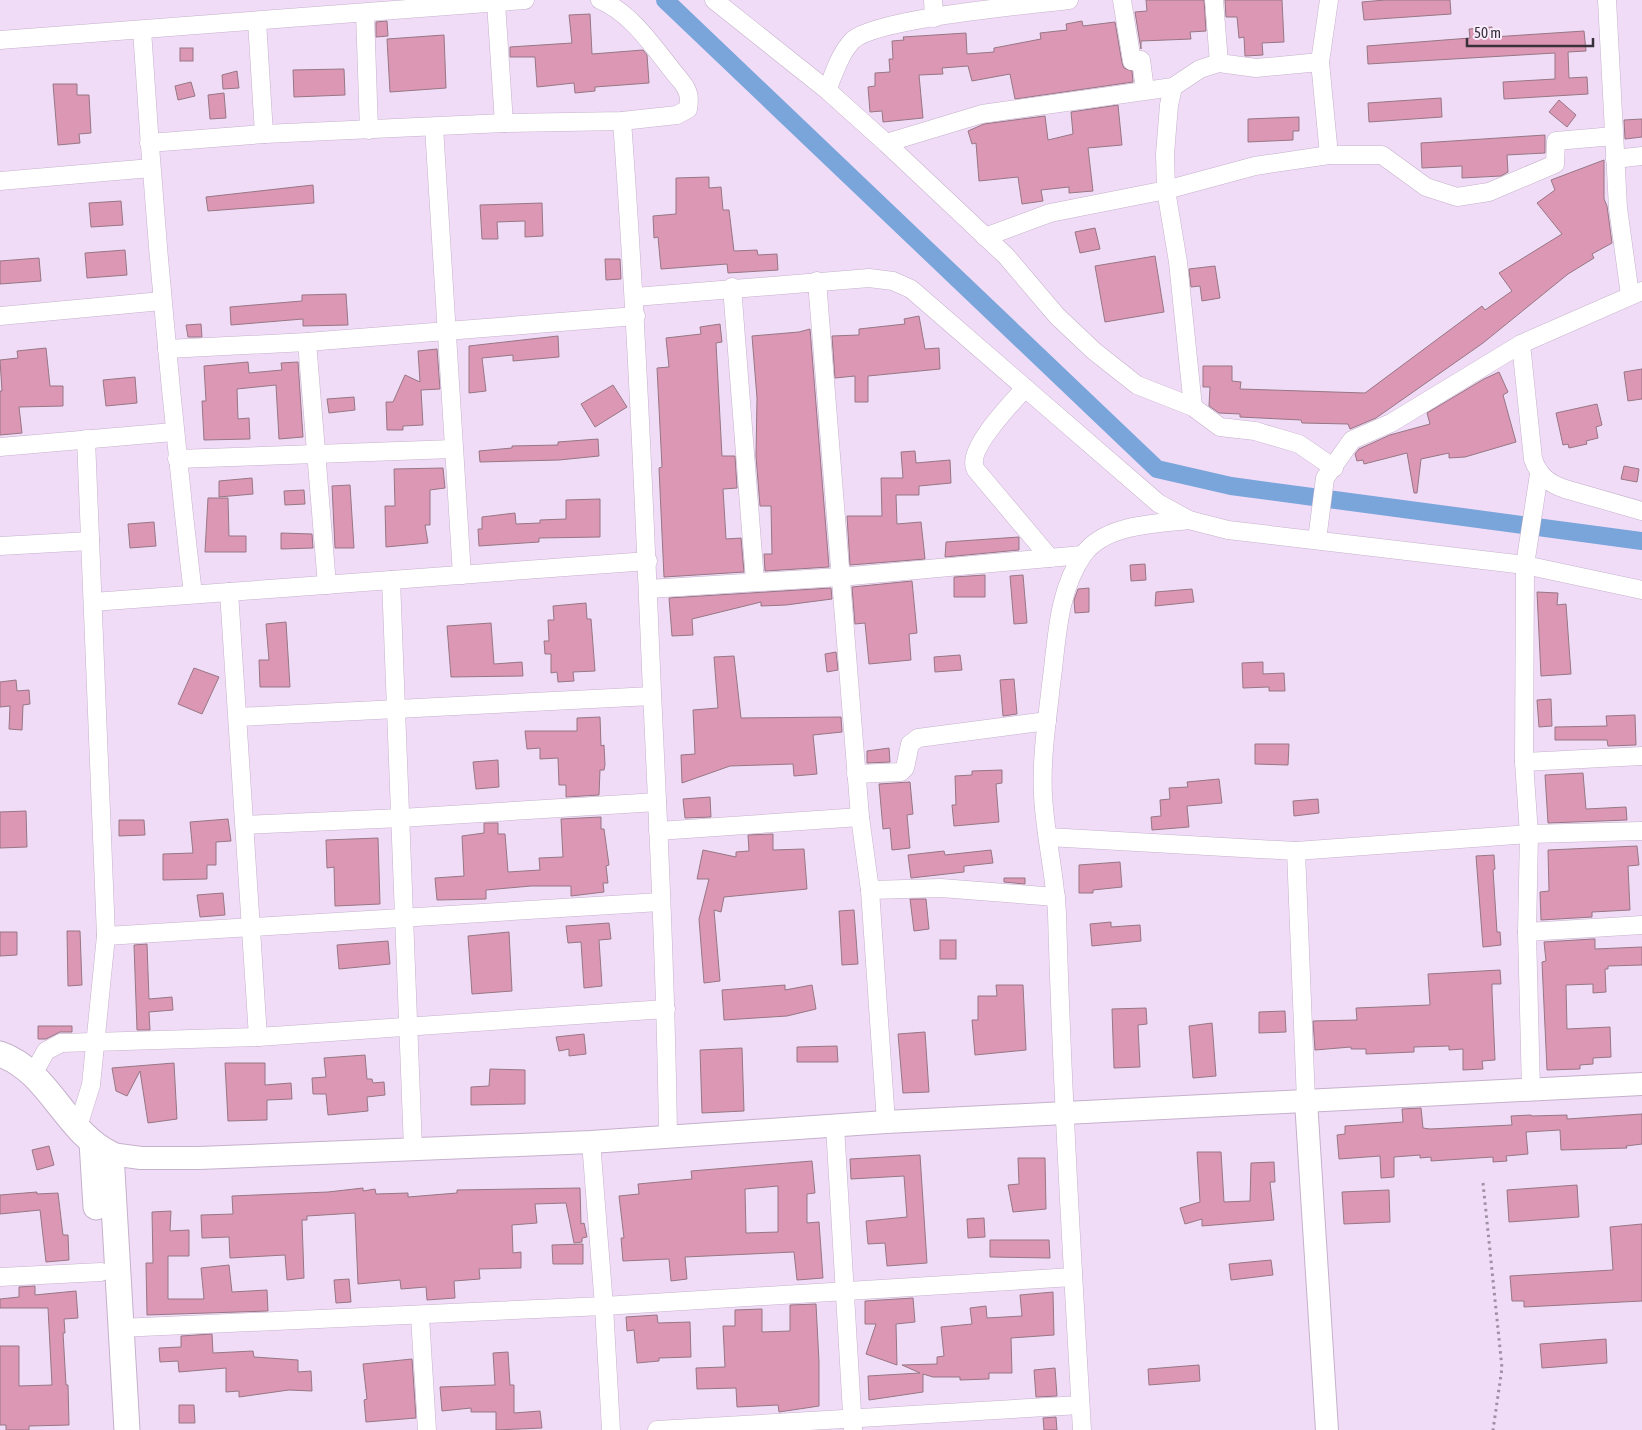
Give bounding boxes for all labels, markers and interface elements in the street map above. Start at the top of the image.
scale bar [1467,15,1593,47]
text: 50 m [1474,24,1501,41]

